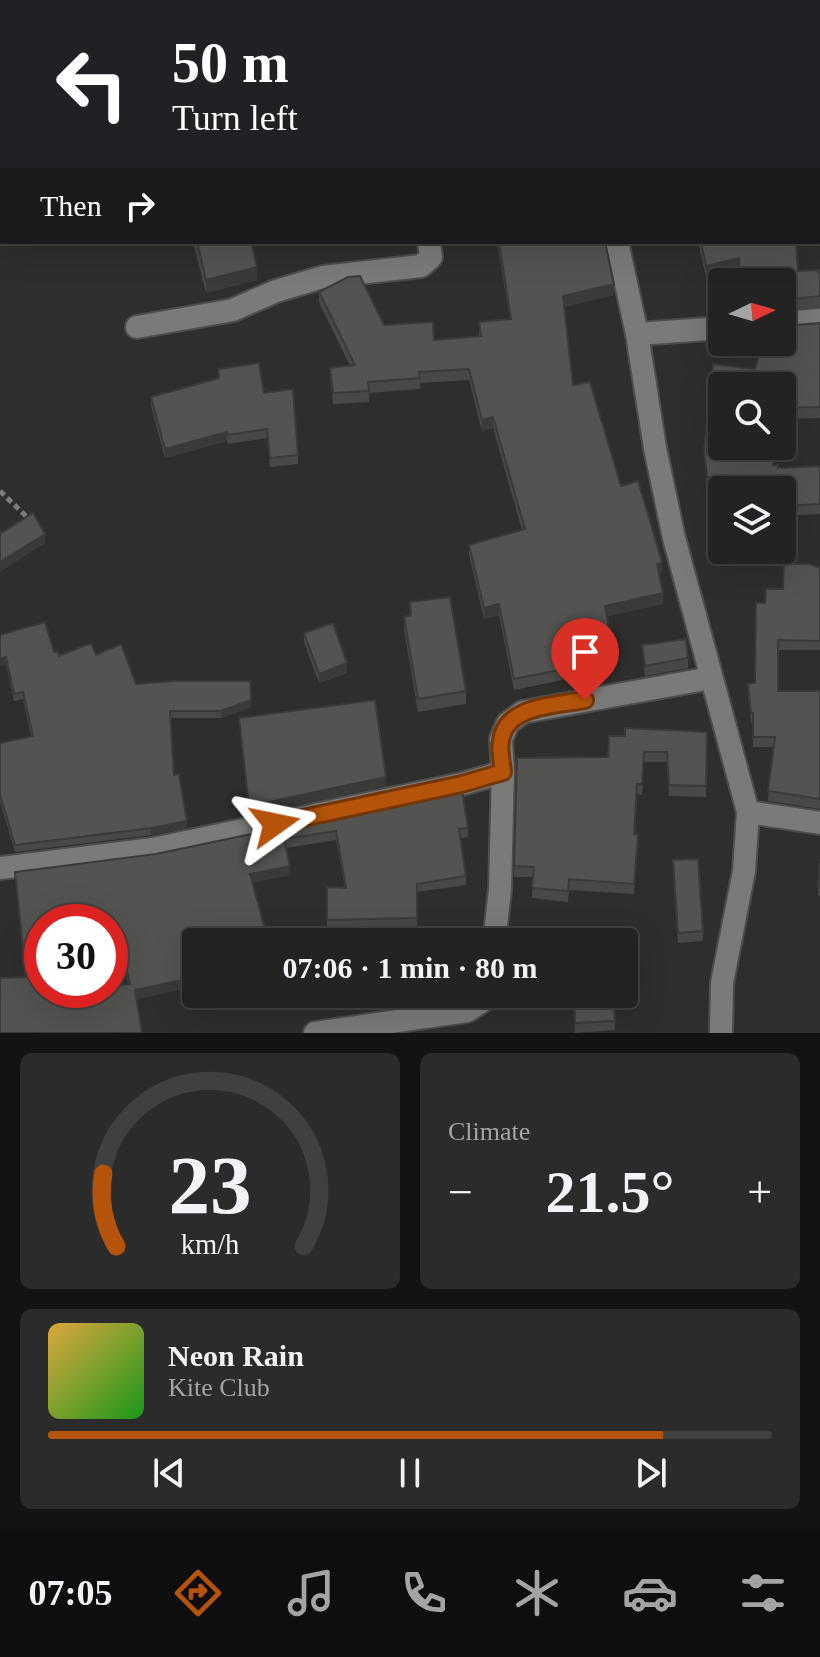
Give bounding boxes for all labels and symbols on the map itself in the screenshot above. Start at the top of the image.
north arrow [708,268,796,356]
pin [551,618,619,700]
position arrow [233,782,317,866]
speed limit sign: 30 [24,904,128,1008]

